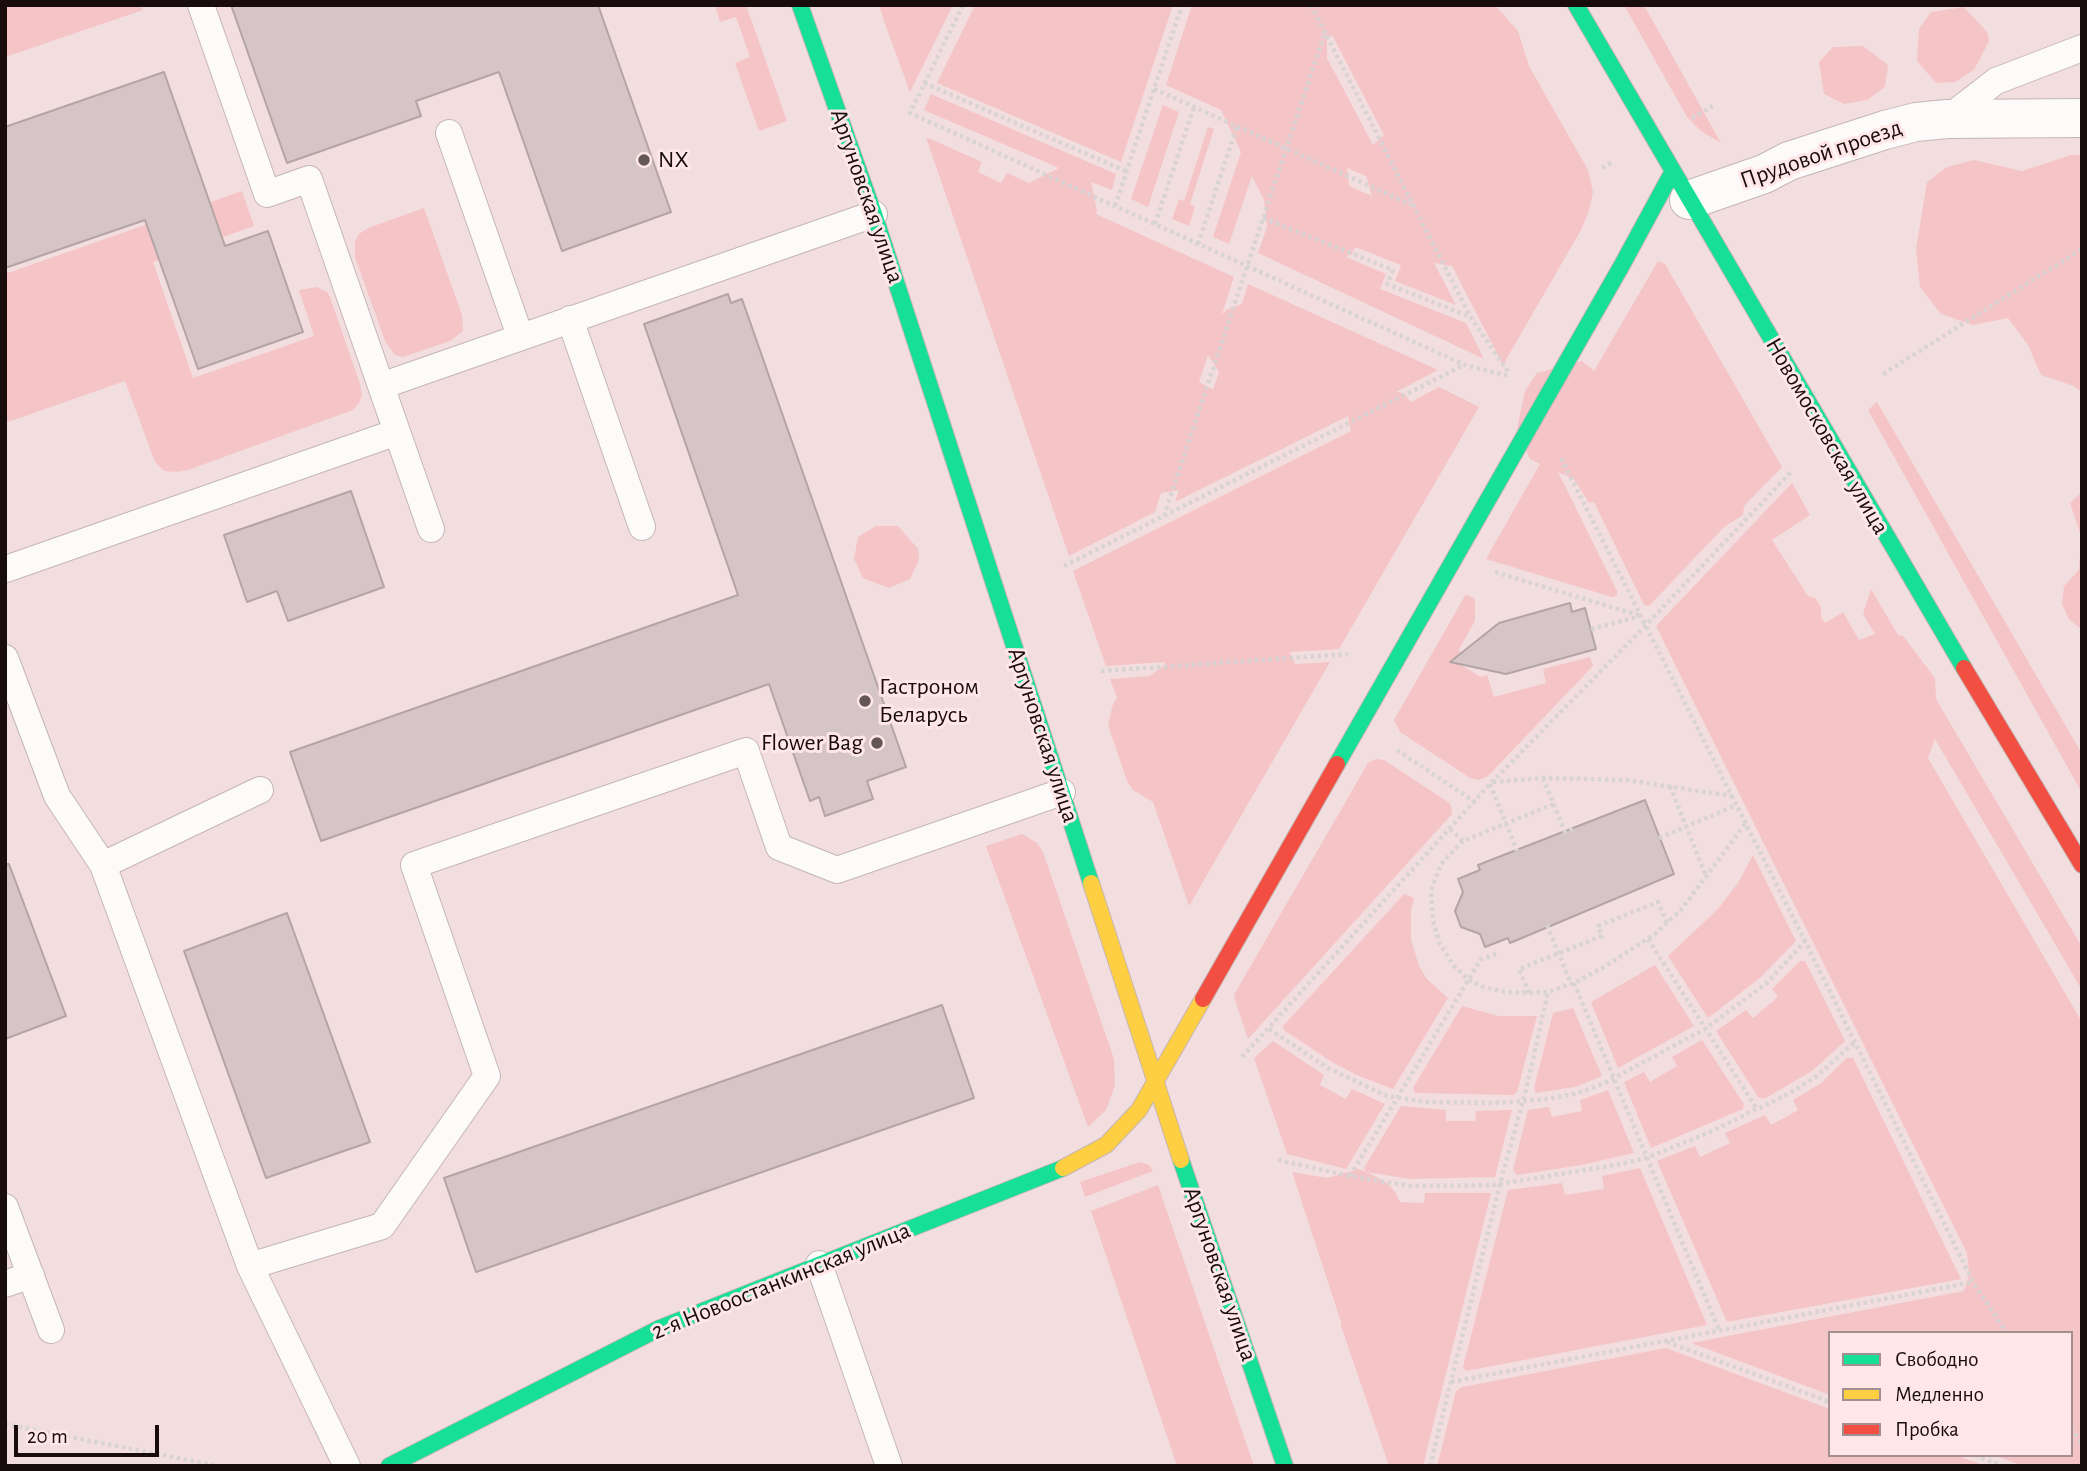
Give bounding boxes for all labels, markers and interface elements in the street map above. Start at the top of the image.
street label: Аргуновская улица [824,105,910,287]
street label: Прудовой проезд [1736,113,1906,195]
place label: NX [658,146,689,174]
marker: NX [636,152,652,168]
street label: Новомосковская улица [1759,332,1895,540]
street label: Аргуновская улица [1001,644,1085,826]
place label: Гастроном Беларусь [879,673,979,729]
marker: Гастроном Беларусь [857,693,873,709]
place label: Flower Bag [761,729,863,757]
marker: Flower Bag [869,735,885,751]
street label: Аргуновская улица [1177,1183,1263,1365]
street label: 2-я Новоостанкинская улица [647,1216,915,1346]
legend [1828,1331,2073,1457]
text: Свободно [1895,1349,1979,1370]
text: Медленно [1895,1384,1984,1405]
scale bar [18,1412,163,1456]
text: Пробка [1895,1419,1959,1440]
text: 20 m [27,1426,68,1447]

